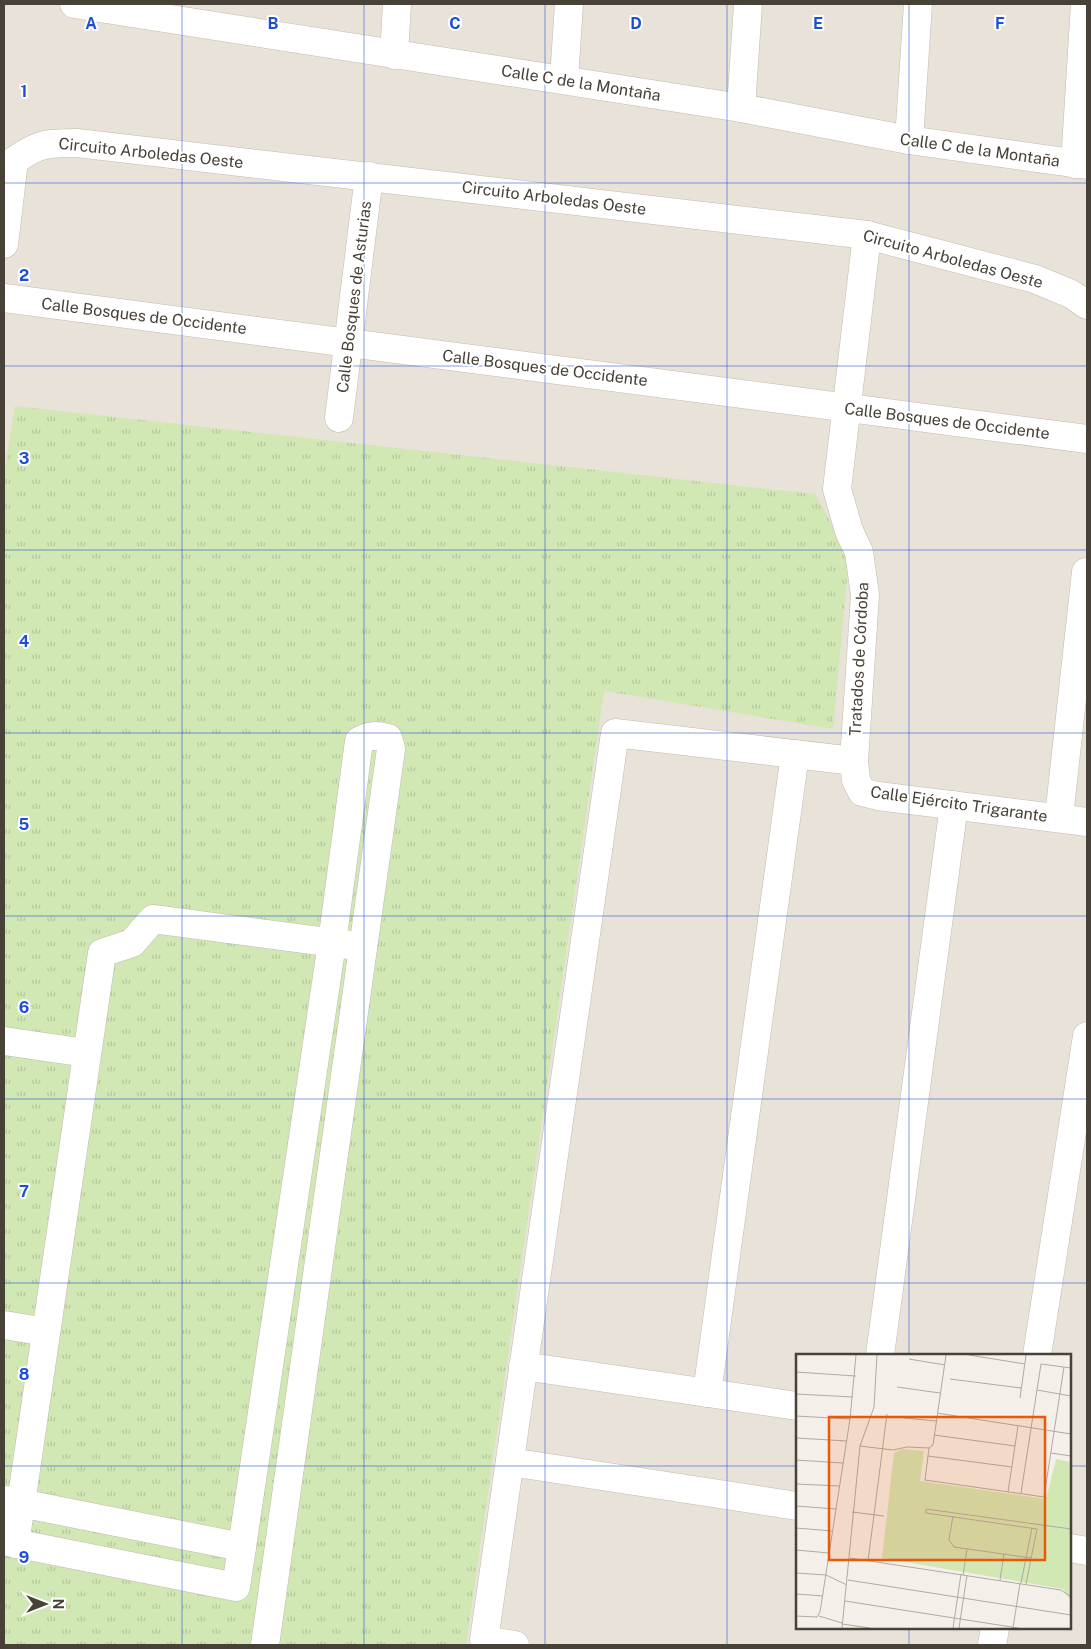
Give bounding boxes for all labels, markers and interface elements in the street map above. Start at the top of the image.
text: A [85,14,97,33]
text: B [268,14,279,33]
text: C [449,14,461,33]
text: D [630,14,642,33]
text: E [813,14,823,33]
text: F [995,14,1005,33]
street label: Calle C de la Montaña [500,61,662,105]
text: 1 [21,82,27,101]
street label: Calle C de la Montaña [899,129,1061,171]
street label: Circuito Arboledas Oeste [58,134,244,172]
street label: Circuito Arboledas Oeste [461,177,647,219]
street label: Calle Bosques de Asturias [333,200,375,394]
street label: Circuito Arboledas Oeste [861,226,1045,292]
text: 2 [19,266,29,285]
street label: Calle Bosques de Occidente [40,294,248,338]
street label: Calle Bosques de Occidente [441,346,649,390]
street label: Calle Bosques de Occidente [843,399,1051,443]
text: 3 [19,449,29,468]
street label: Tratados de Córdoba [845,582,873,736]
text: 4 [19,632,30,651]
street label: Calle Ejército Trigarante [869,782,1049,826]
text: 5 [19,815,30,834]
text: 6 [19,998,29,1017]
text: 7 [19,1182,29,1201]
inset map [796,1354,1071,1629]
text: 8 [19,1365,30,1384]
text: 9 [19,1548,29,1567]
north arrow [20,1579,70,1629]
text: N [50,1599,66,1609]

